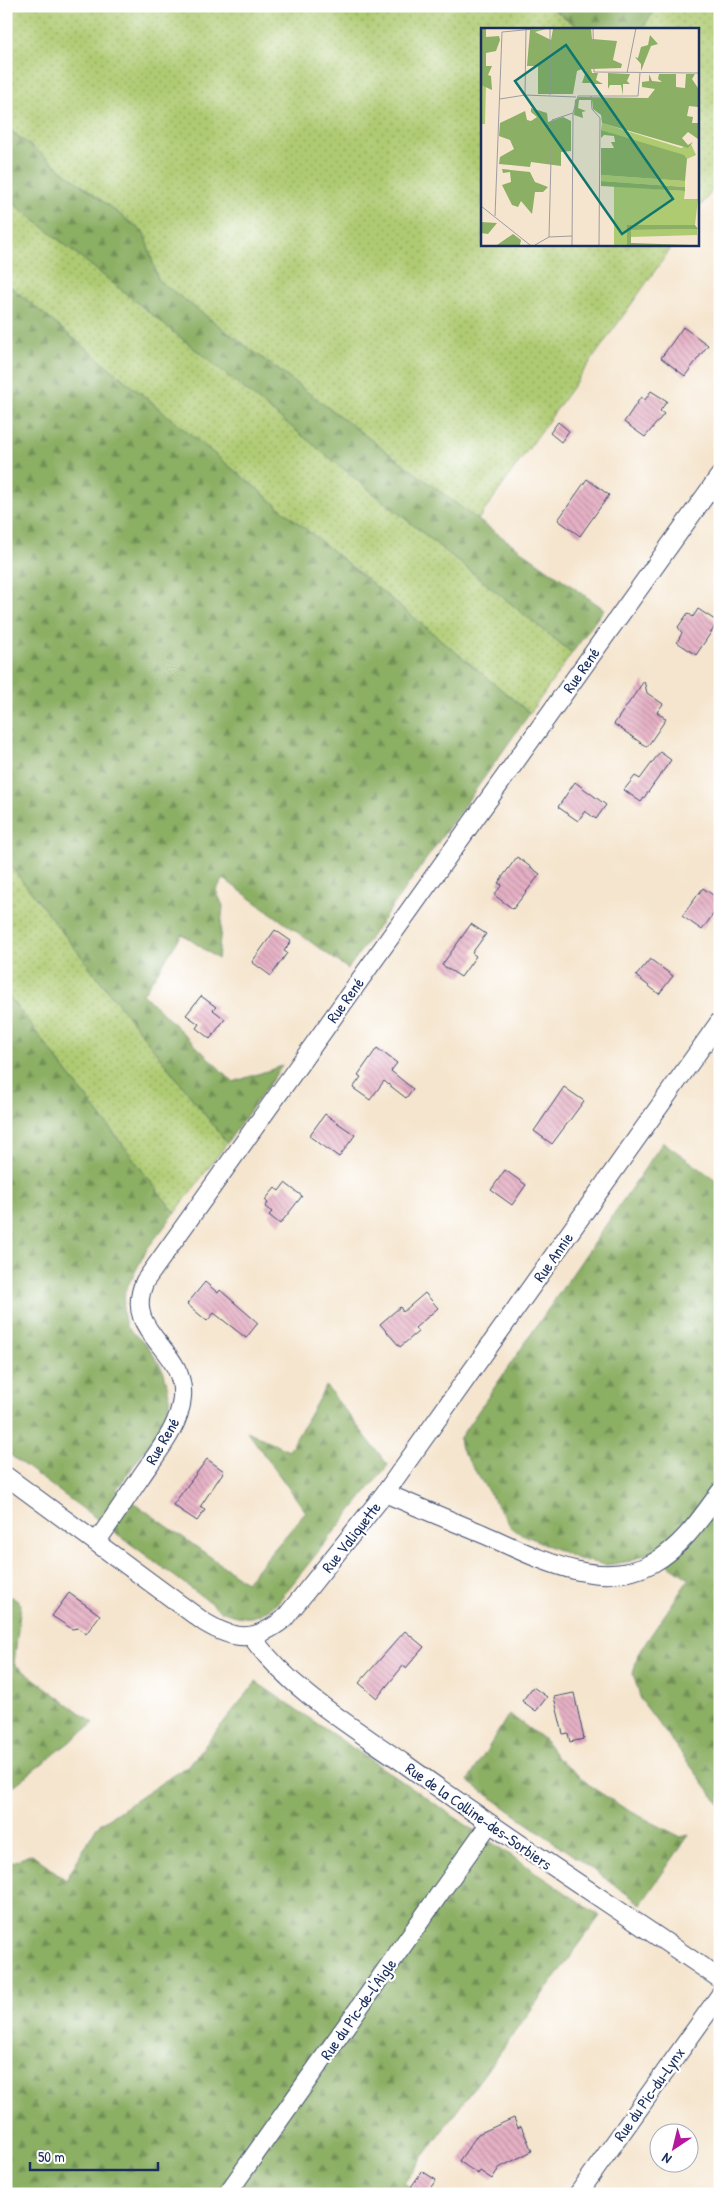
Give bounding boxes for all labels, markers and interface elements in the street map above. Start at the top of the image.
inset map [481,28,698,245]
street label: Rue René [557,642,605,697]
street label: Rue René [321,972,369,1027]
street label: Rue Annie [528,1227,578,1286]
street label: Rue René [140,1413,185,1469]
street label: Rue Valiquette [316,1496,386,1577]
street label: Rue de la Colline-des-Sorbiers [401,1757,557,1875]
street label: Rue du Pic-de-l'Aigle [315,1953,402,2064]
street label: Rue du Pic-du-Lynx [608,2043,690,2145]
north arrow [648,2122,698,2172]
scale bar [30,2140,158,2172]
text: 50 m [38,2146,65,2167]
text: N [657,2149,675,2169]

